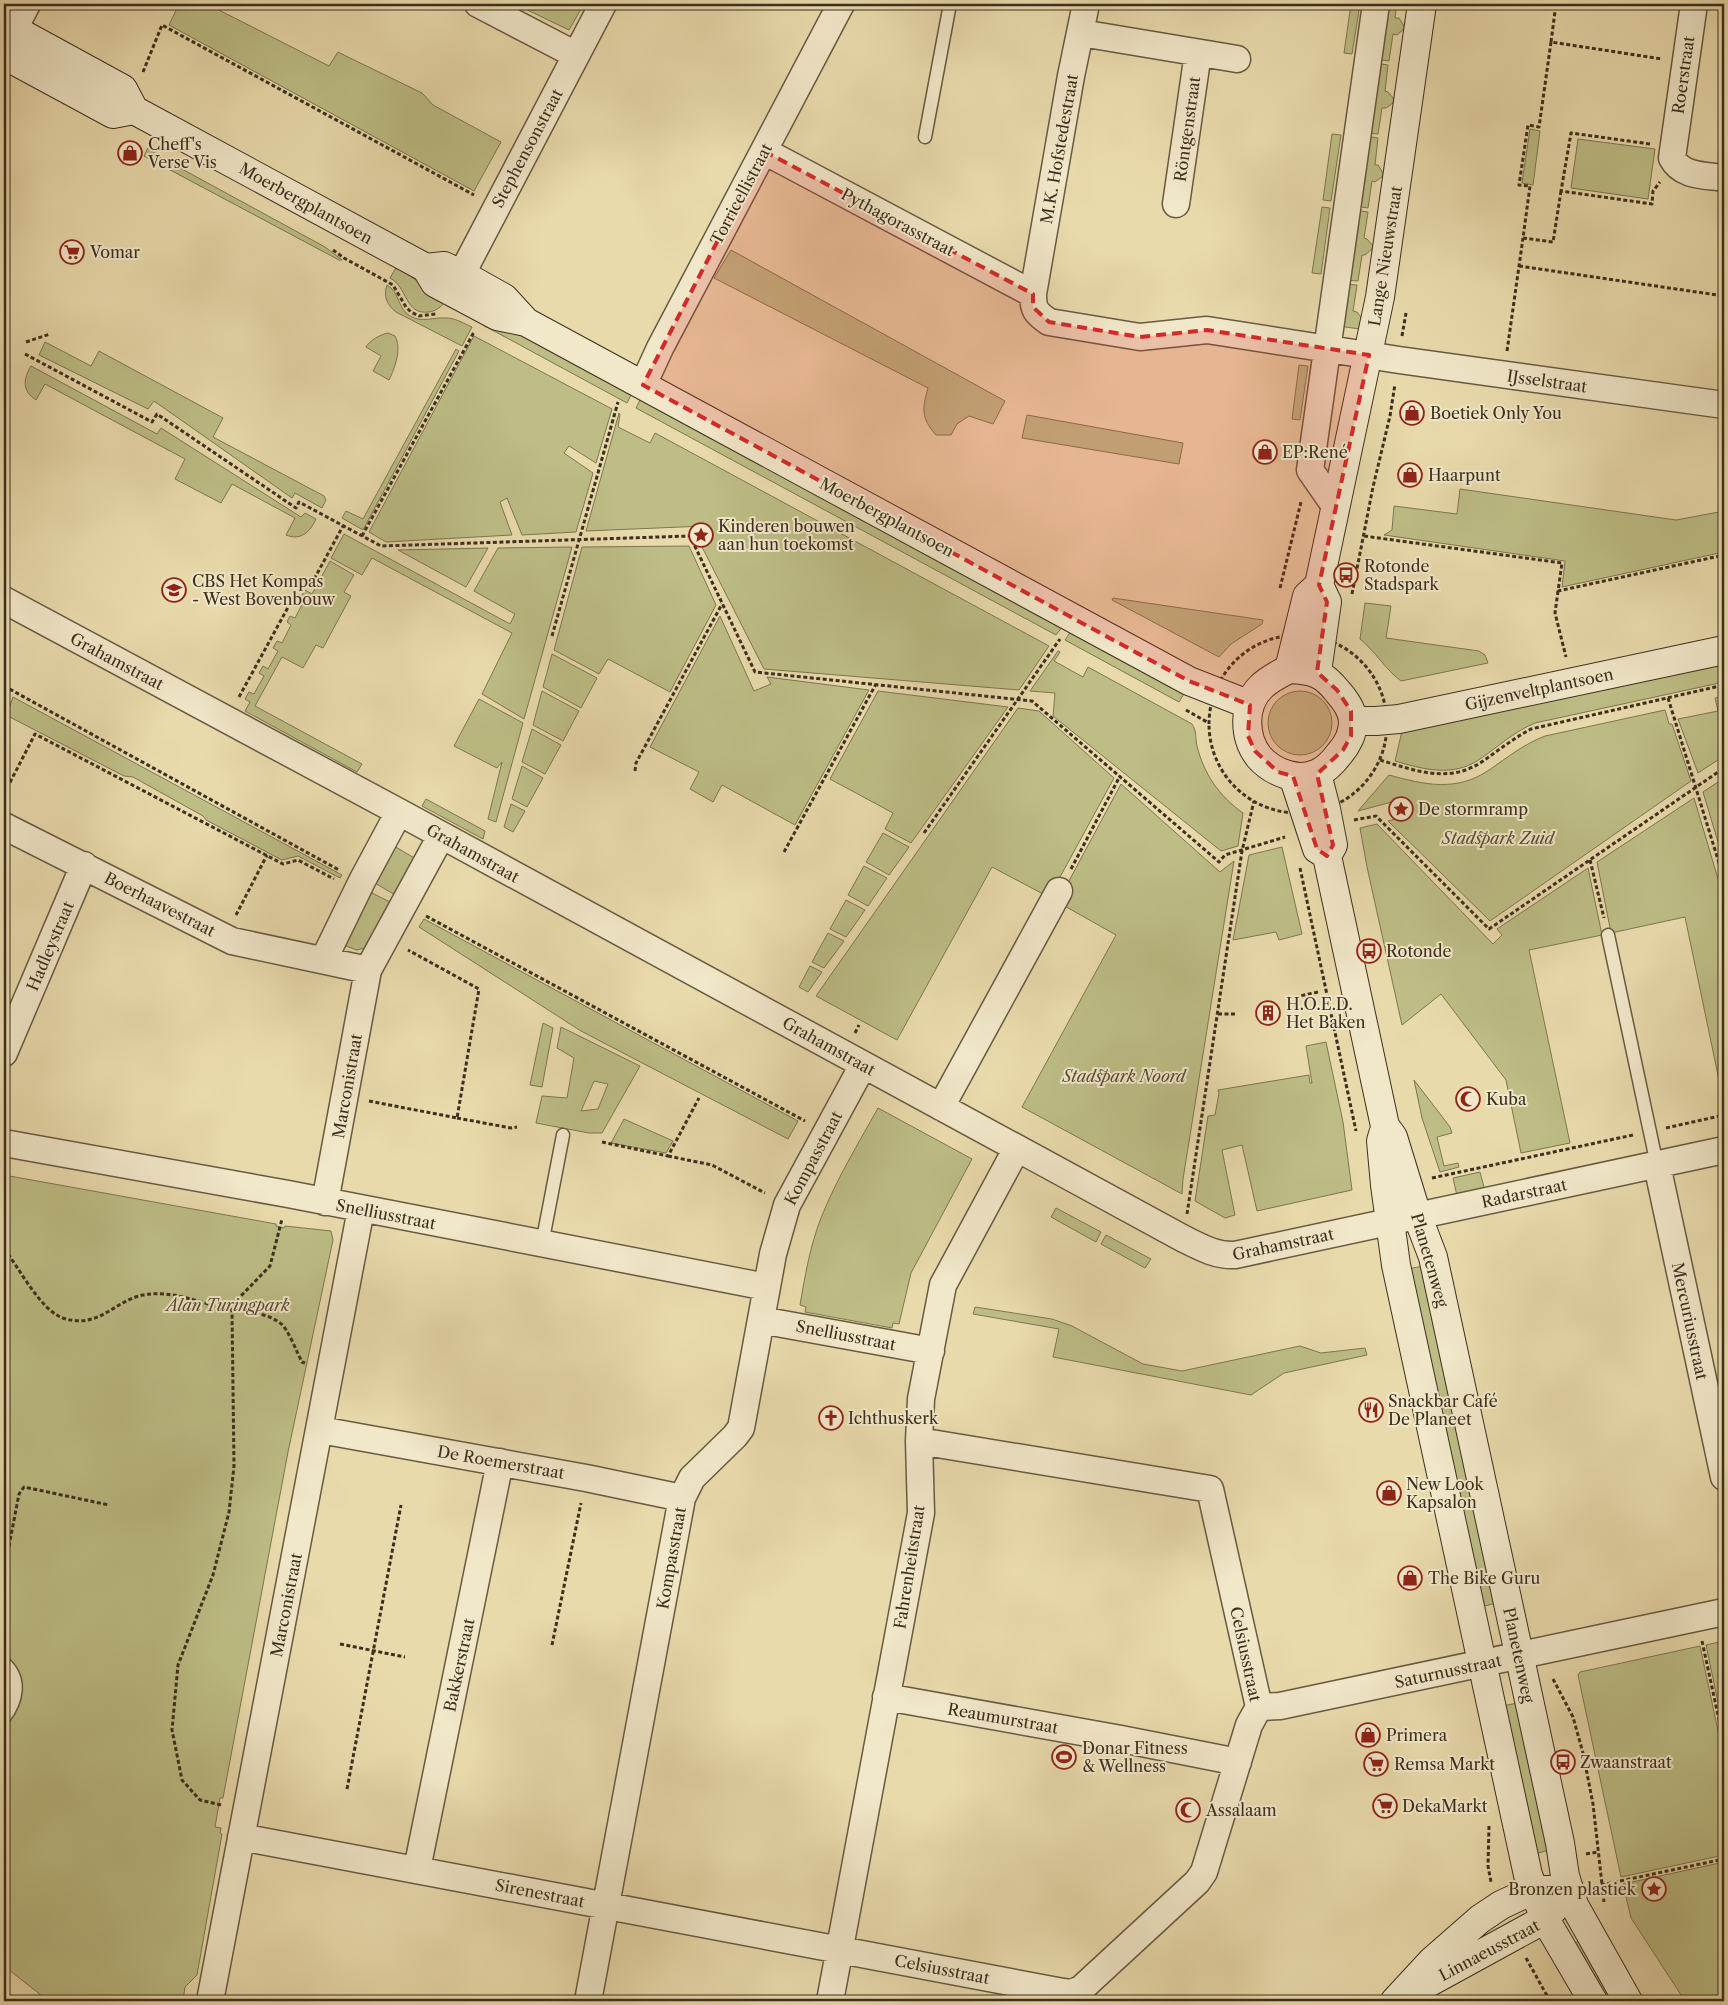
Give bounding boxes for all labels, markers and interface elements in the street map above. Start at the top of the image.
street label: Roerstraat [1668,34,1698,115]
street label: M.K. Hofstedestraat [1036,72,1082,226]
street label: Röntgenstraat [1170,75,1204,183]
street label: Stephensonstraat [487,85,567,211]
place label: Cheff's Verse Vis [147,134,217,172]
shop icon: Cheff's Verse Vis [117,140,143,166]
street label: Torricellistraat [706,140,776,248]
street label: Moerbergplantsoen [236,158,376,248]
street label: Pythagorasstraat [838,184,958,260]
street label: Lange Nieuwstraat [1364,184,1406,328]
supermarket icon: Vomar [59,239,85,265]
place label: Vomar [89,242,140,262]
street label: IJsselstraat [1506,365,1589,397]
shop icon: Boetiek Only You [1399,400,1425,426]
place label: Boetiek Only You [1430,403,1562,423]
shop icon: EP:René [1252,439,1278,465]
place label: EP:René [1282,442,1348,462]
shop icon: Haarpunt [1397,462,1423,488]
place label: Haarpunt [1428,465,1501,485]
street label: Moerbergplantsoen [816,473,958,561]
place label: Kinderen bouwen aan hun toekomst [718,516,855,554]
place icon: Kinderen bouwen aan hun toekomst [688,522,714,548]
place label: Rotonde Stadspark [1364,556,1439,594]
bus stop icon: Rotonde Stadspark [1333,562,1359,588]
place label: CBS Het Kompas - West Bovenbouw [192,571,336,609]
school or university icon: CBS Het Kompas - West Bovenbouw [161,577,187,603]
street label: Grahamstraat [67,628,167,694]
street label: Gijzenveltplantsoen [1463,664,1615,714]
place icon: De stormramp [1388,796,1414,822]
place label: De stormramp [1418,799,1528,819]
street label: Grahamstraat [423,819,523,887]
park label: Stadspark Zuid [1441,828,1555,848]
street label: Boerhaavestraat [101,867,219,941]
street label: Hadleystraat [22,898,78,994]
bus stop icon: Rotonde [1356,938,1382,964]
place label: Rotonde [1386,941,1452,961]
place label: H.O.E.D. Het Baken [1286,994,1365,1032]
building icon: H.O.E.D. Het Baken [1255,1000,1281,1026]
street label: Grahamstraat [779,1012,879,1080]
street label: Marconistraat [328,1032,366,1140]
park label: Stadspark Noord [1061,1066,1187,1086]
mosque icon: Kuba [1455,1086,1481,1112]
place label: Kuba [1486,1089,1527,1109]
street label: Kompasstraat [780,1107,846,1208]
street label: Radarstraat [1479,1174,1569,1212]
street label: Snelliusstraat [334,1195,438,1234]
street label: Planetenweg [1407,1211,1453,1310]
street label: Grahamstraat [1231,1223,1336,1264]
street label: Mercuriusstraat [1668,1260,1712,1382]
park label: Alan Turingpark [163,1295,290,1315]
street label: Snelliusstraat [794,1316,898,1355]
place label: Snackbar Café De Planeet [1388,1391,1498,1429]
restaurant icon: Snackbar Café De Planeet [1358,1397,1384,1423]
church icon: Ichthuskerk [818,1405,844,1431]
place label: Ichthuskerk [848,1408,939,1428]
street label: De Roemerstraat [436,1441,567,1483]
place label: New Look Kapsalon [1406,1474,1485,1512]
shop icon: New Look Kapsalon [1376,1480,1402,1506]
street label: Fahrenheitstraat [889,1503,929,1630]
street label: Kompasstraat [652,1505,690,1611]
street label: Marconistraat [266,1551,306,1659]
shop icon: The Bike Guru [1397,1565,1423,1591]
place label: The Bike Guru [1428,1568,1541,1588]
street label: Celsiusstraat [1226,1605,1266,1704]
street label: Planetenweg [1499,1605,1539,1705]
street label: Bakkerstraat [439,1616,479,1714]
street label: Saturnusstraat [1393,1650,1504,1692]
street label: Reaumurstraat [946,1698,1060,1738]
shop icon: Primera [1355,1722,1381,1748]
place label: Primera [1386,1725,1448,1745]
place label: Donar Fitness & Wellness [1082,1738,1188,1776]
sports icon: Donar Fitness & Wellness [1051,1744,1077,1770]
bus stop icon: Zwaanstraat [1550,1749,1576,1775]
supermarket icon: Remsa Markt [1363,1751,1389,1777]
place label: Zwaanstraat [1580,1752,1672,1772]
place label: Remsa Markt [1394,1754,1495,1774]
supermarket icon: DekaMarkt [1372,1793,1398,1819]
place label: DekaMarkt [1402,1796,1488,1816]
mosque icon: Assalaam [1175,1797,1201,1823]
place label: Assalaam [1205,1800,1277,1820]
street label: Sirenestraat [494,1875,587,1912]
place icon: Bronzen plastiek [1641,1876,1667,1902]
place label: Bronzen plastiek [1508,1879,1637,1899]
street label: Linnaeusstraat [1435,1915,1543,1985]
street label: Celsiusstraat [893,1950,992,1988]

